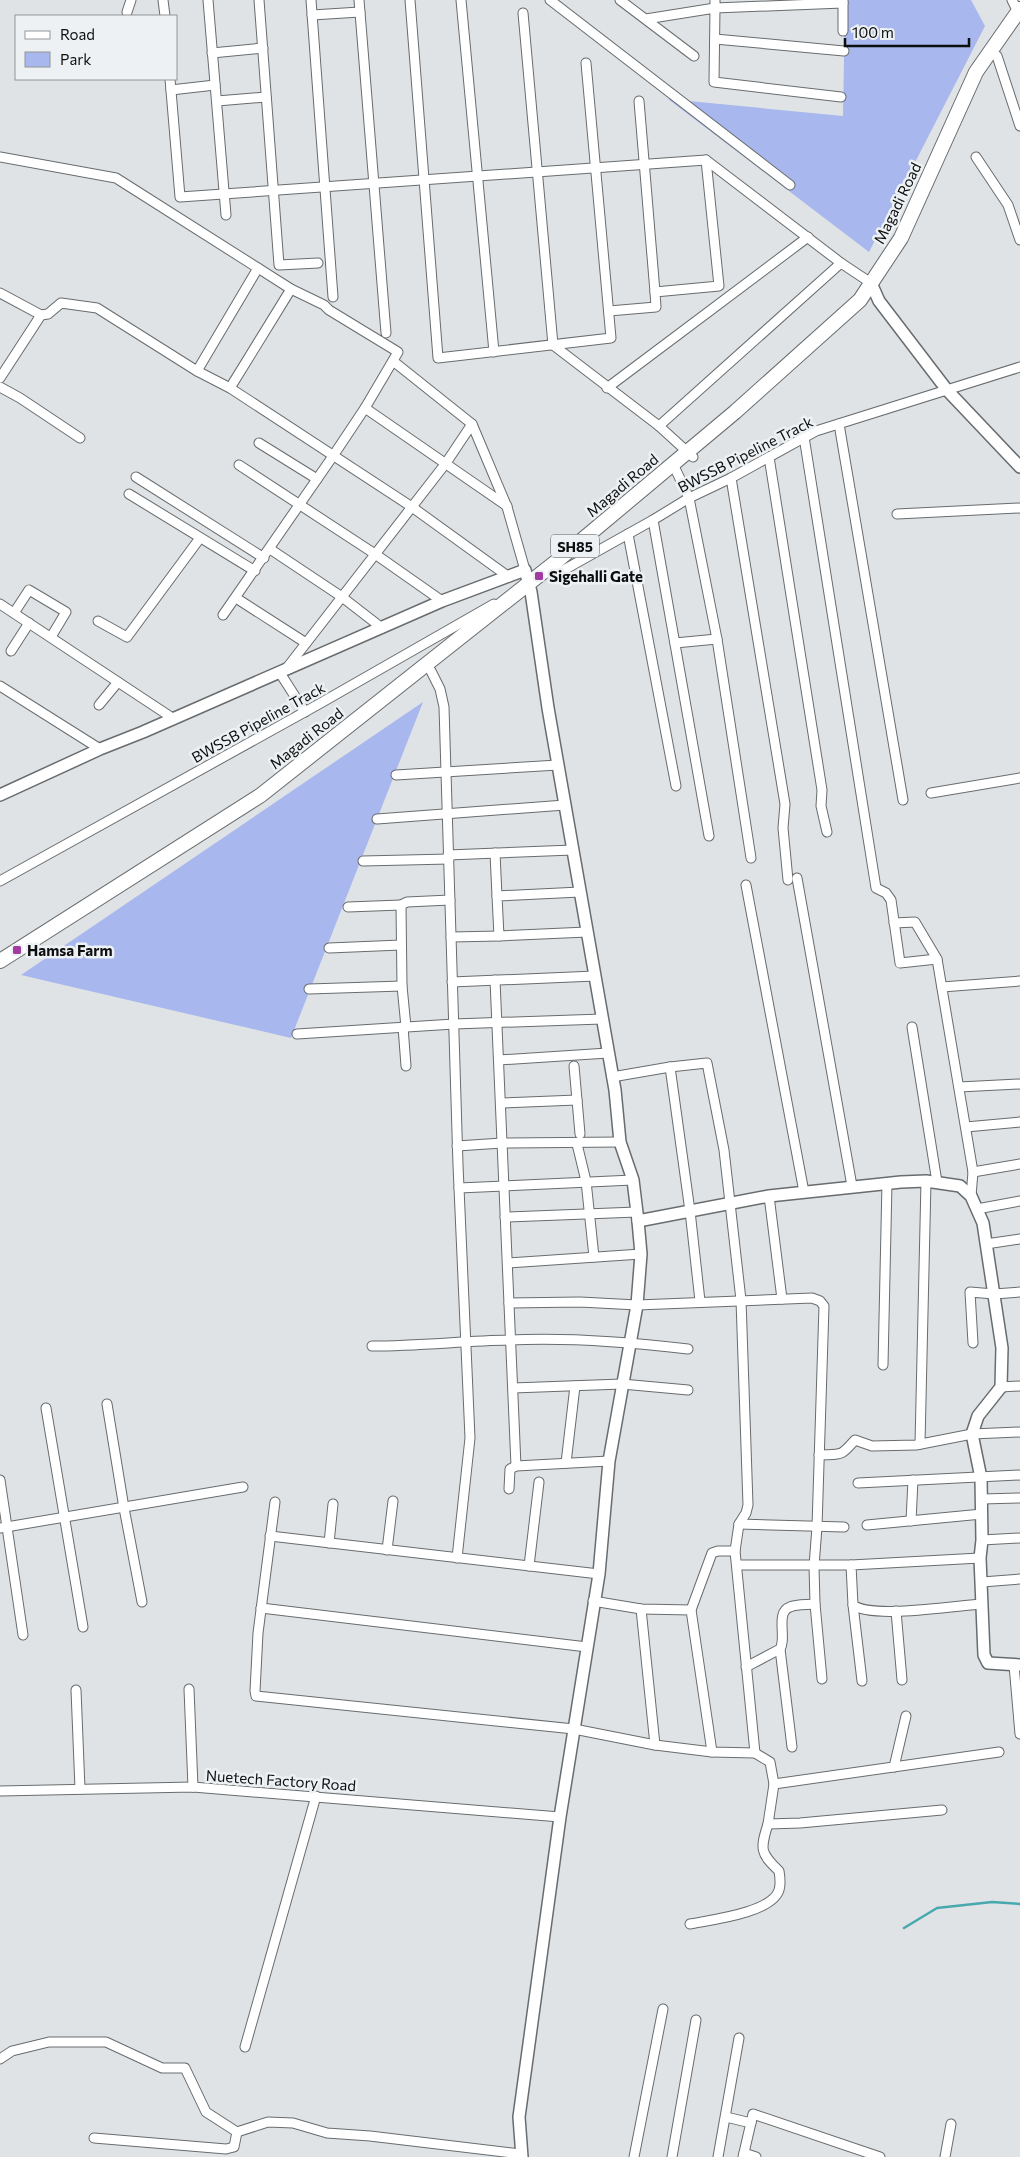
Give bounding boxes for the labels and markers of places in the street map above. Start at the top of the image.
place label: Sigehalli Gate [549,567,643,585]
marker: Sigehalli Gate [533,570,545,582]
place label: Hamsa Farm [27,941,113,959]
marker: Hamsa Farm [11,944,23,956]

